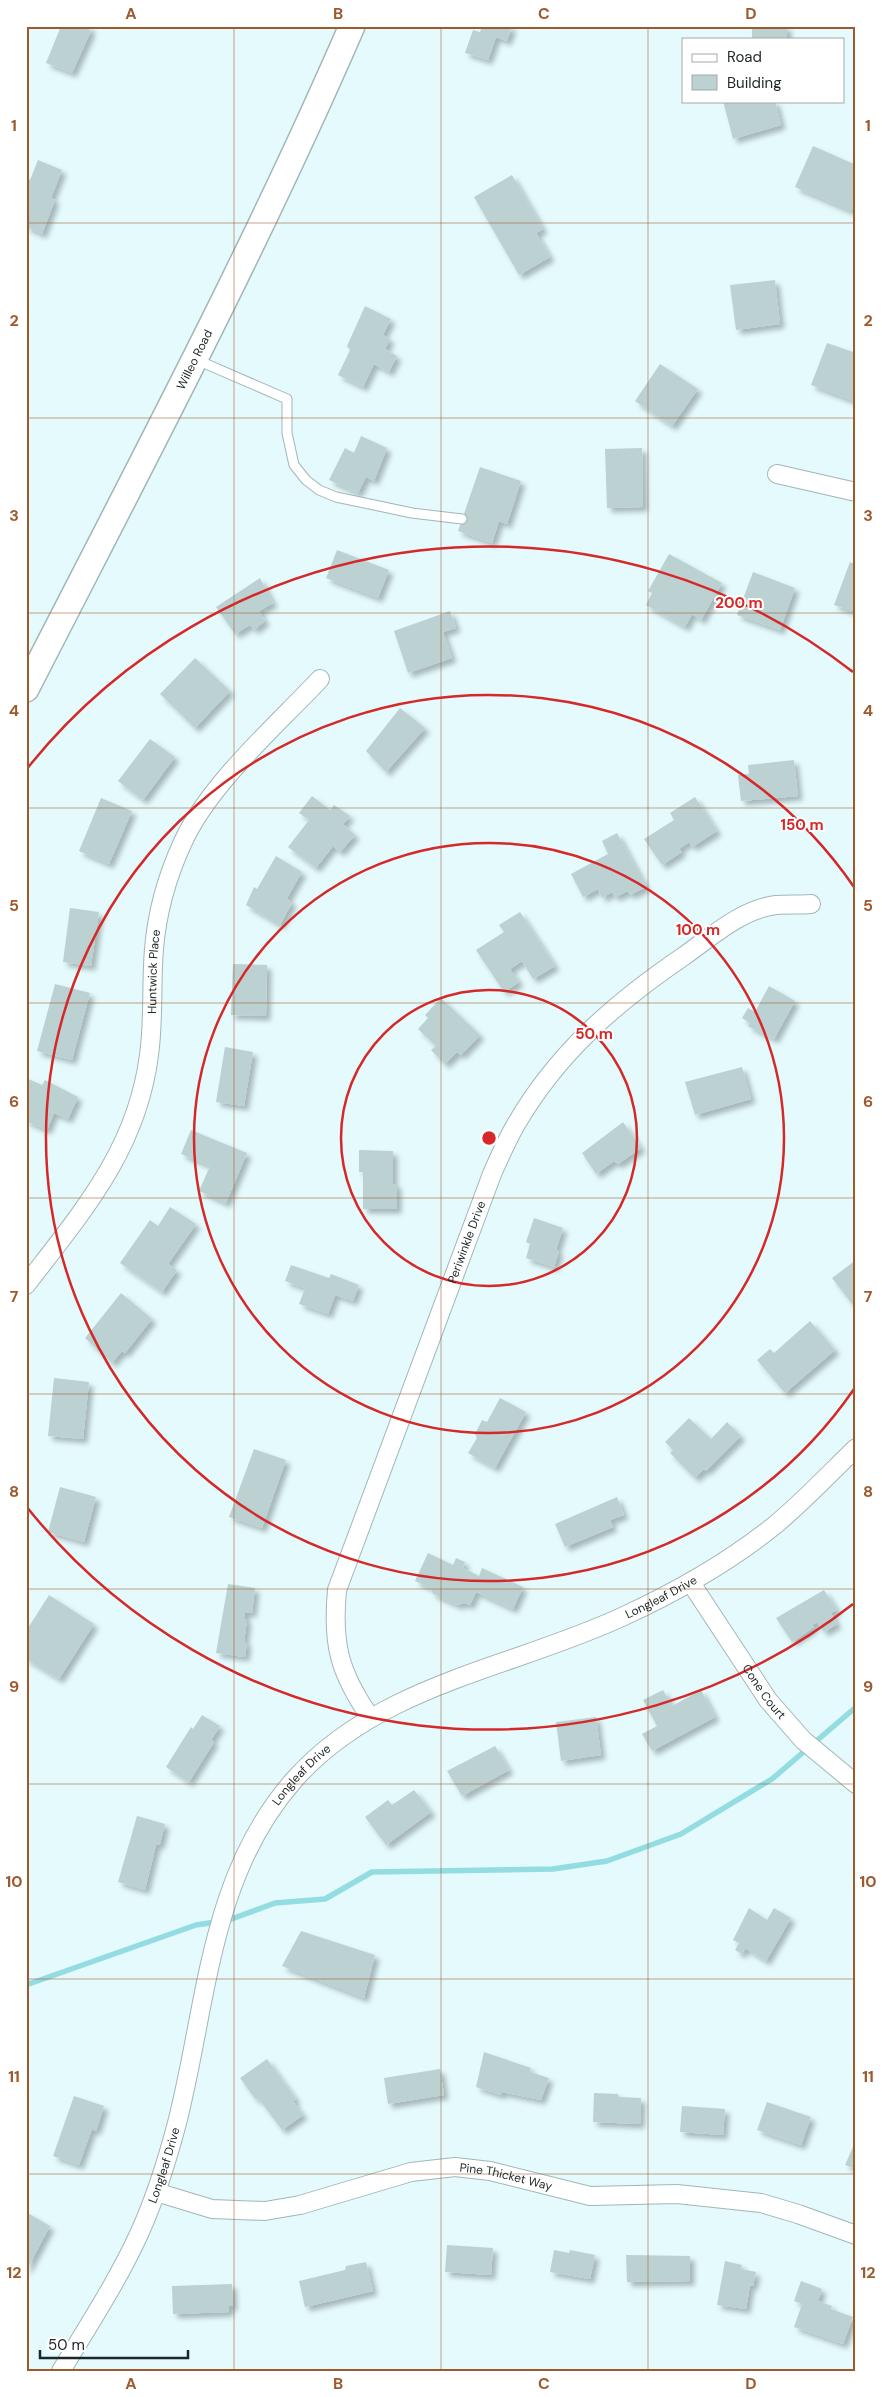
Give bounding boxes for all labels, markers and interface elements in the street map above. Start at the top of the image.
text: A [125,3,137,24]
text: B [333,3,343,24]
text: C [538,3,550,24]
text: D [745,3,757,24]
legend [682,38,844,102]
text: Road [727,47,762,67]
text: Building [727,73,782,93]
text: 1 [11,115,17,136]
text: 1 [865,115,871,136]
text: 2 [9,310,19,331]
text: 2 [863,310,873,331]
street label: Willeo Road [173,327,216,392]
text: 3 [9,505,19,526]
text: 3 [863,505,873,526]
text: 200 m [715,593,763,613]
text: 4 [9,700,19,721]
text: 4 [863,700,873,721]
text: 150 m [781,815,824,835]
text: 5 [9,895,19,916]
text: 5 [863,895,873,916]
text: 100 m [676,920,720,940]
street label: Huntwick Place [144,928,164,1014]
text: 50 m [575,1024,613,1044]
text: 6 [9,1091,19,1112]
text: 6 [863,1091,873,1112]
centre of rings [480,1129,498,1147]
street label: Periwinkle Drive [444,1198,489,1286]
text: 7 [10,1286,19,1307]
text: 7 [864,1286,873,1307]
text: 8 [9,1481,19,1502]
text: 8 [863,1481,873,1502]
street label: Longleaf Drive [623,1572,700,1622]
street label: Cone Court [739,1661,789,1723]
text: 9 [9,1676,19,1697]
text: 9 [863,1676,873,1697]
street label: Longleaf Drive [269,1741,334,1809]
text: 10 [5,1871,23,1892]
text: 10 [859,1871,877,1892]
text: 11 [8,2066,20,2087]
text: 11 [862,2066,874,2087]
street label: Longleaf Drive [145,2125,184,2205]
street label: Pine Thicket Way [459,2160,554,2194]
text: 12 [6,2262,22,2283]
text: 12 [860,2262,876,2283]
scale bar [40,2327,188,2359]
text: 50 m [48,2335,85,2355]
text: A [125,2373,137,2394]
text: B [333,2373,343,2394]
text: C [538,2373,550,2394]
text: D [745,2373,757,2394]

